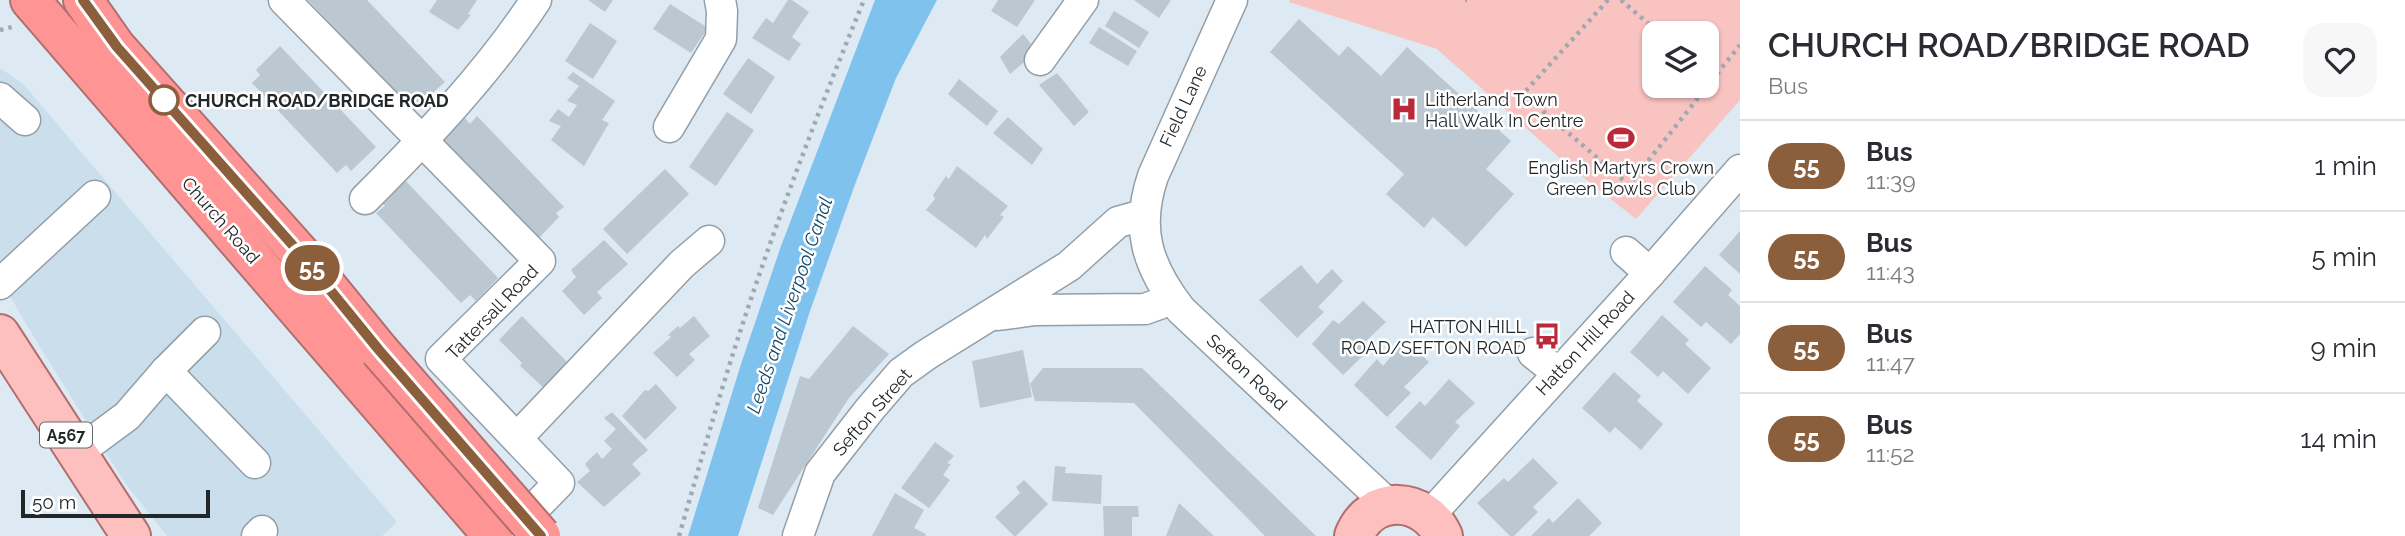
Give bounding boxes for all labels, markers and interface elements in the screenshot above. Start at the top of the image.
map controls [1642,21,1719,98]
button: layers [1642,21,1719,98]
button: heart [2303,23,2377,97]
text: CHURCH ROAD/BRIDGE ROAD [1768,26,2250,65]
street label: Field Lane [1155,62,1211,150]
text: Bus [1768,72,1808,99]
marker: CHURCH ROAD/BRIDGE ROAD [149,85,179,115]
place label: Litherland Town Hall Walk In Centre [1425,89,1584,131]
place label: CHURCH ROAD/BRIDGE ROAD [185,90,449,111]
hospital icon: Litherland Town Hall Walk In Centre [1389,94,1419,124]
sports icon: English Martyrs Crown Green Bowls Club [1606,123,1636,153]
text: Bus [1866,137,1913,167]
text: 55 [1793,151,1820,180]
text: 1 min [2315,151,2377,181]
place label: English Martyrs Crown Green Bowls Club [1528,157,1714,199]
text: 11:39 [1866,167,1916,194]
street label: Church Road [178,172,264,268]
water label: Leeds and Liverpool Canal [742,194,836,416]
text: Bus [1866,228,1913,258]
text: 55 [1793,242,1820,271]
text: 5 min [2311,242,2377,272]
line badge: 55 [280,245,344,291]
text: 55 [299,253,325,282]
text: 11:43 [1866,258,1915,285]
street label: Tattersall Road [442,260,542,364]
street label: Hatton Hill Road [1531,287,1639,399]
place label: HATTON HILL ROAD/SEFTON ROAD [1341,316,1526,358]
text: Bus [1866,319,1913,349]
bus stop icon: HATTON HILL ROAD/SEFTON ROAD [1532,321,1562,351]
street label: Sefton Road [1202,329,1292,415]
text: 55 [1793,333,1820,362]
text: 9 min [2310,333,2377,363]
text: 11:47 [1866,349,1915,376]
street label: Sefton Street [828,364,916,460]
text: Bus [1866,410,1913,440]
road number: A567 [40,422,92,448]
text: 55 [1793,424,1820,453]
text: 14 min [2300,424,2377,454]
text: 11:52 [1866,440,1915,467]
scale bar [21,487,210,519]
text: 50 m [32,491,76,513]

